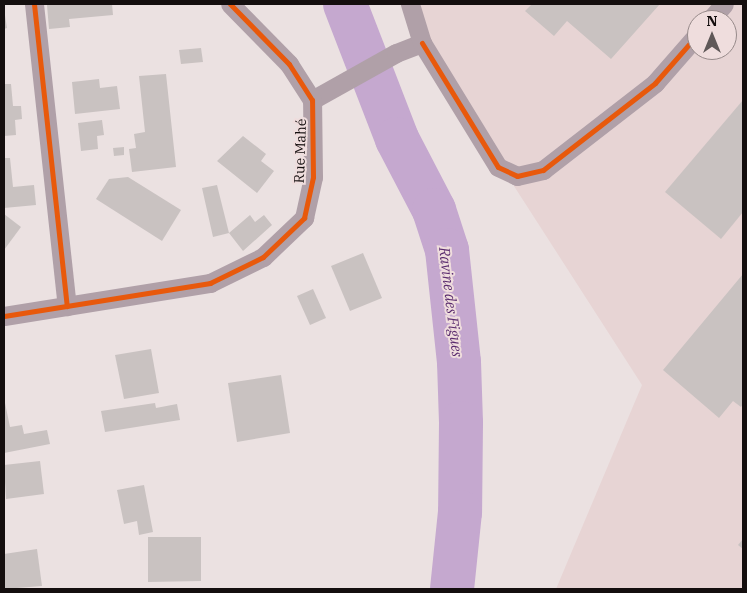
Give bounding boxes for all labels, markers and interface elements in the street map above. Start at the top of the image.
north arrow [687,10,737,60]
text: N [706,12,718,30]
street label: Rue Mahé [290,118,310,184]
water label: Ravine des Figues [435,246,467,358]

